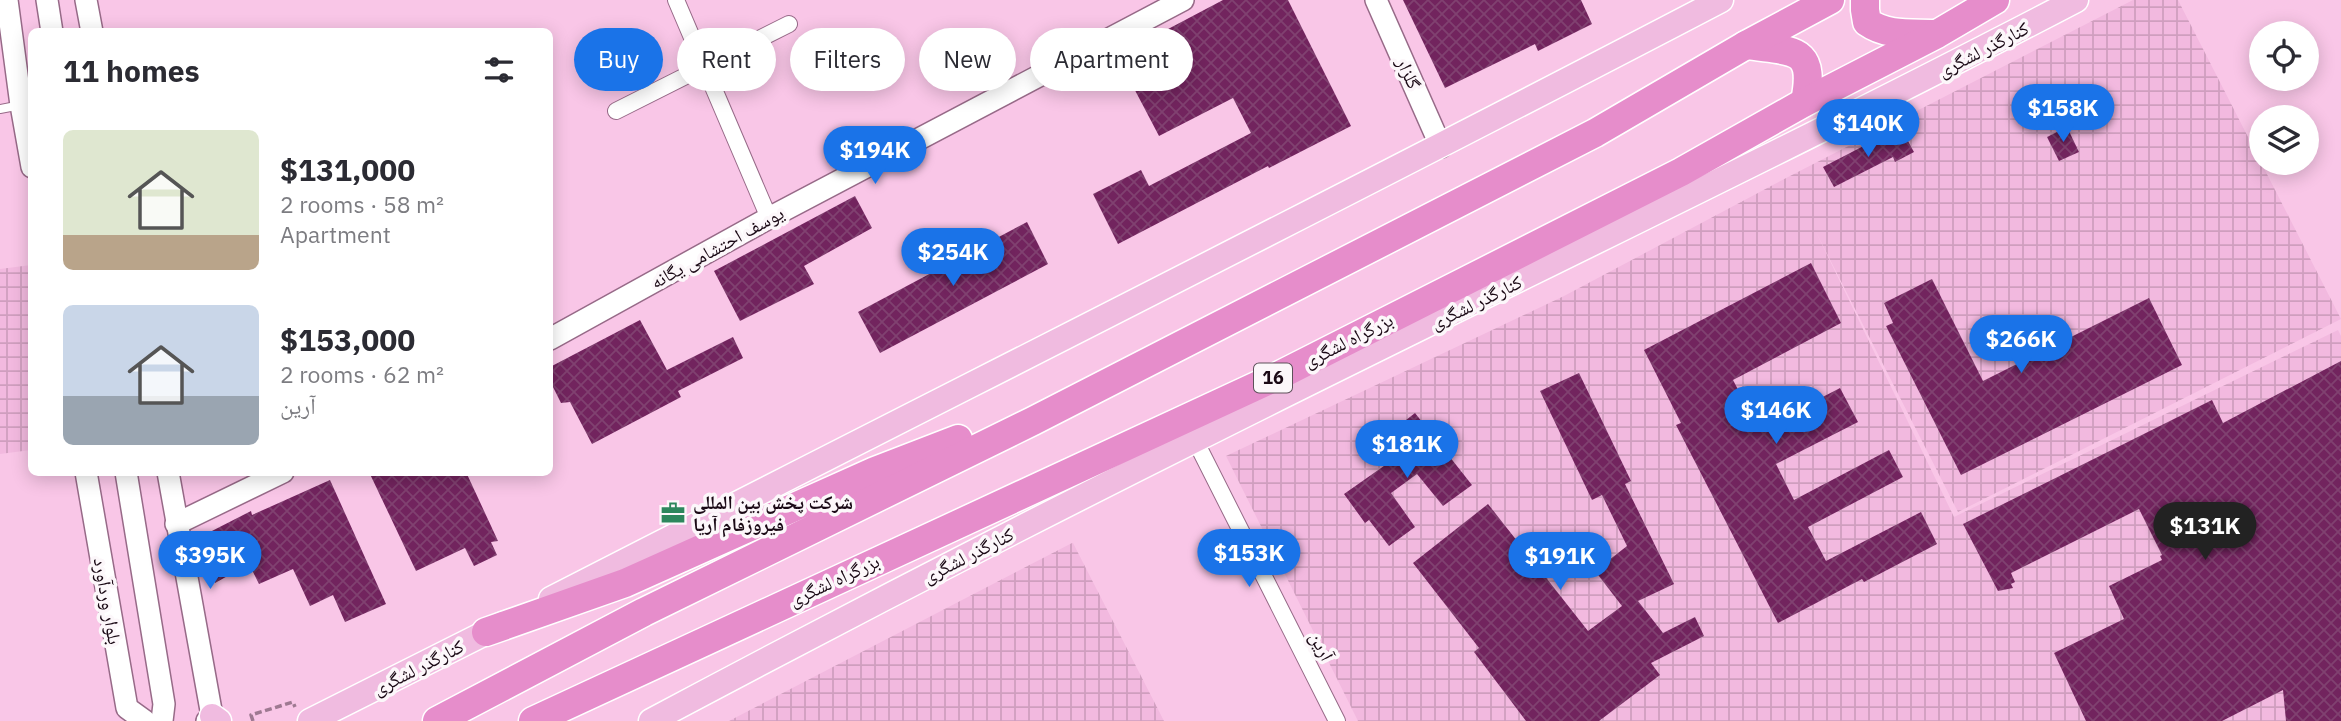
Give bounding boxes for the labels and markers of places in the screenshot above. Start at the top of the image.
pin: $158K [2014,85,2112,144]
pin: $140K [1819,100,1917,159]
pin: $194K [826,127,924,186]
pin: $254K [904,229,1002,288]
pin: $266K [1972,316,2070,375]
pin: $146K [1727,386,1825,446]
pin: $181K [1358,420,1456,480]
place label: شرکت پخش بین المللی فیروزفام آریا [693,490,853,538]
office icon: شرکت پخش بین المللی فیروزفام آریا [659,499,687,527]
pin: $131K [2156,503,2254,562]
pin: $153K [1200,530,1298,589]
pin: $395K [161,532,259,591]
pin: $191K [1511,532,1609,592]

